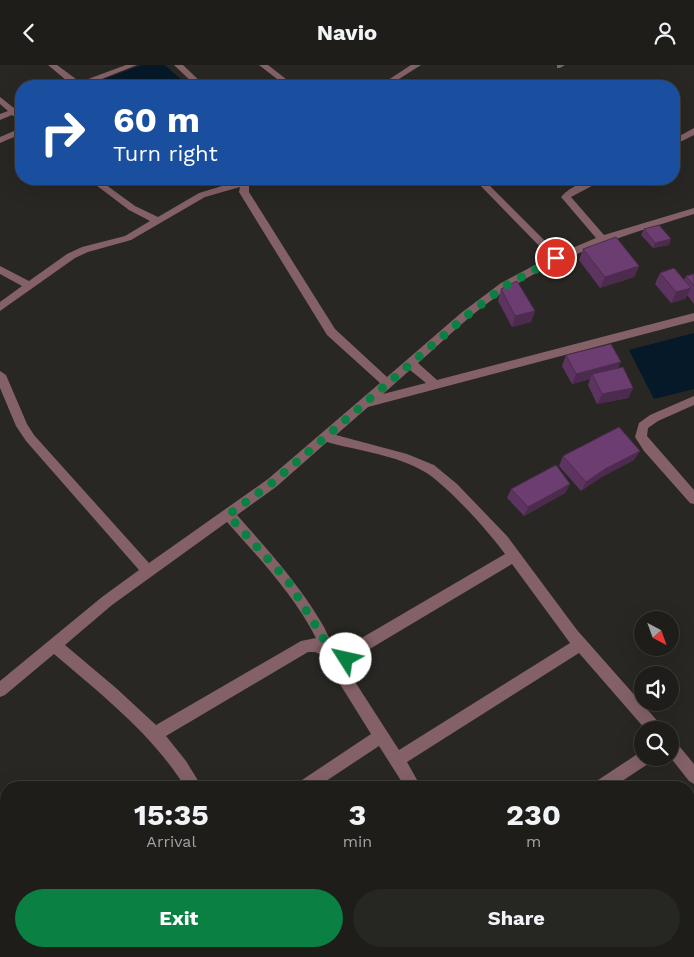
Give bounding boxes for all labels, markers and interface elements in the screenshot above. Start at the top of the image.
icon: back [15,19,43,47]
icon: person [651,19,679,47]
text: Navio [317,20,377,45]
text: 60 m [113,99,200,141]
icon: right [30,100,95,165]
text: Turn right [113,141,218,166]
pin [535,237,577,279]
icon: arrive [542,244,570,272]
north arrow [634,611,679,656]
map controls [634,611,679,766]
position arrow [319,632,371,684]
button: sound [634,666,679,711]
button: search [634,721,679,766]
text: 15:35 [134,797,209,832]
text: 3 [348,797,366,832]
text: 230 [506,797,561,832]
text: Arrival [146,832,196,851]
text: min [343,832,372,851]
text: m [526,832,541,851]
button: Exit [15,889,343,947]
button: Share [353,889,680,947]

